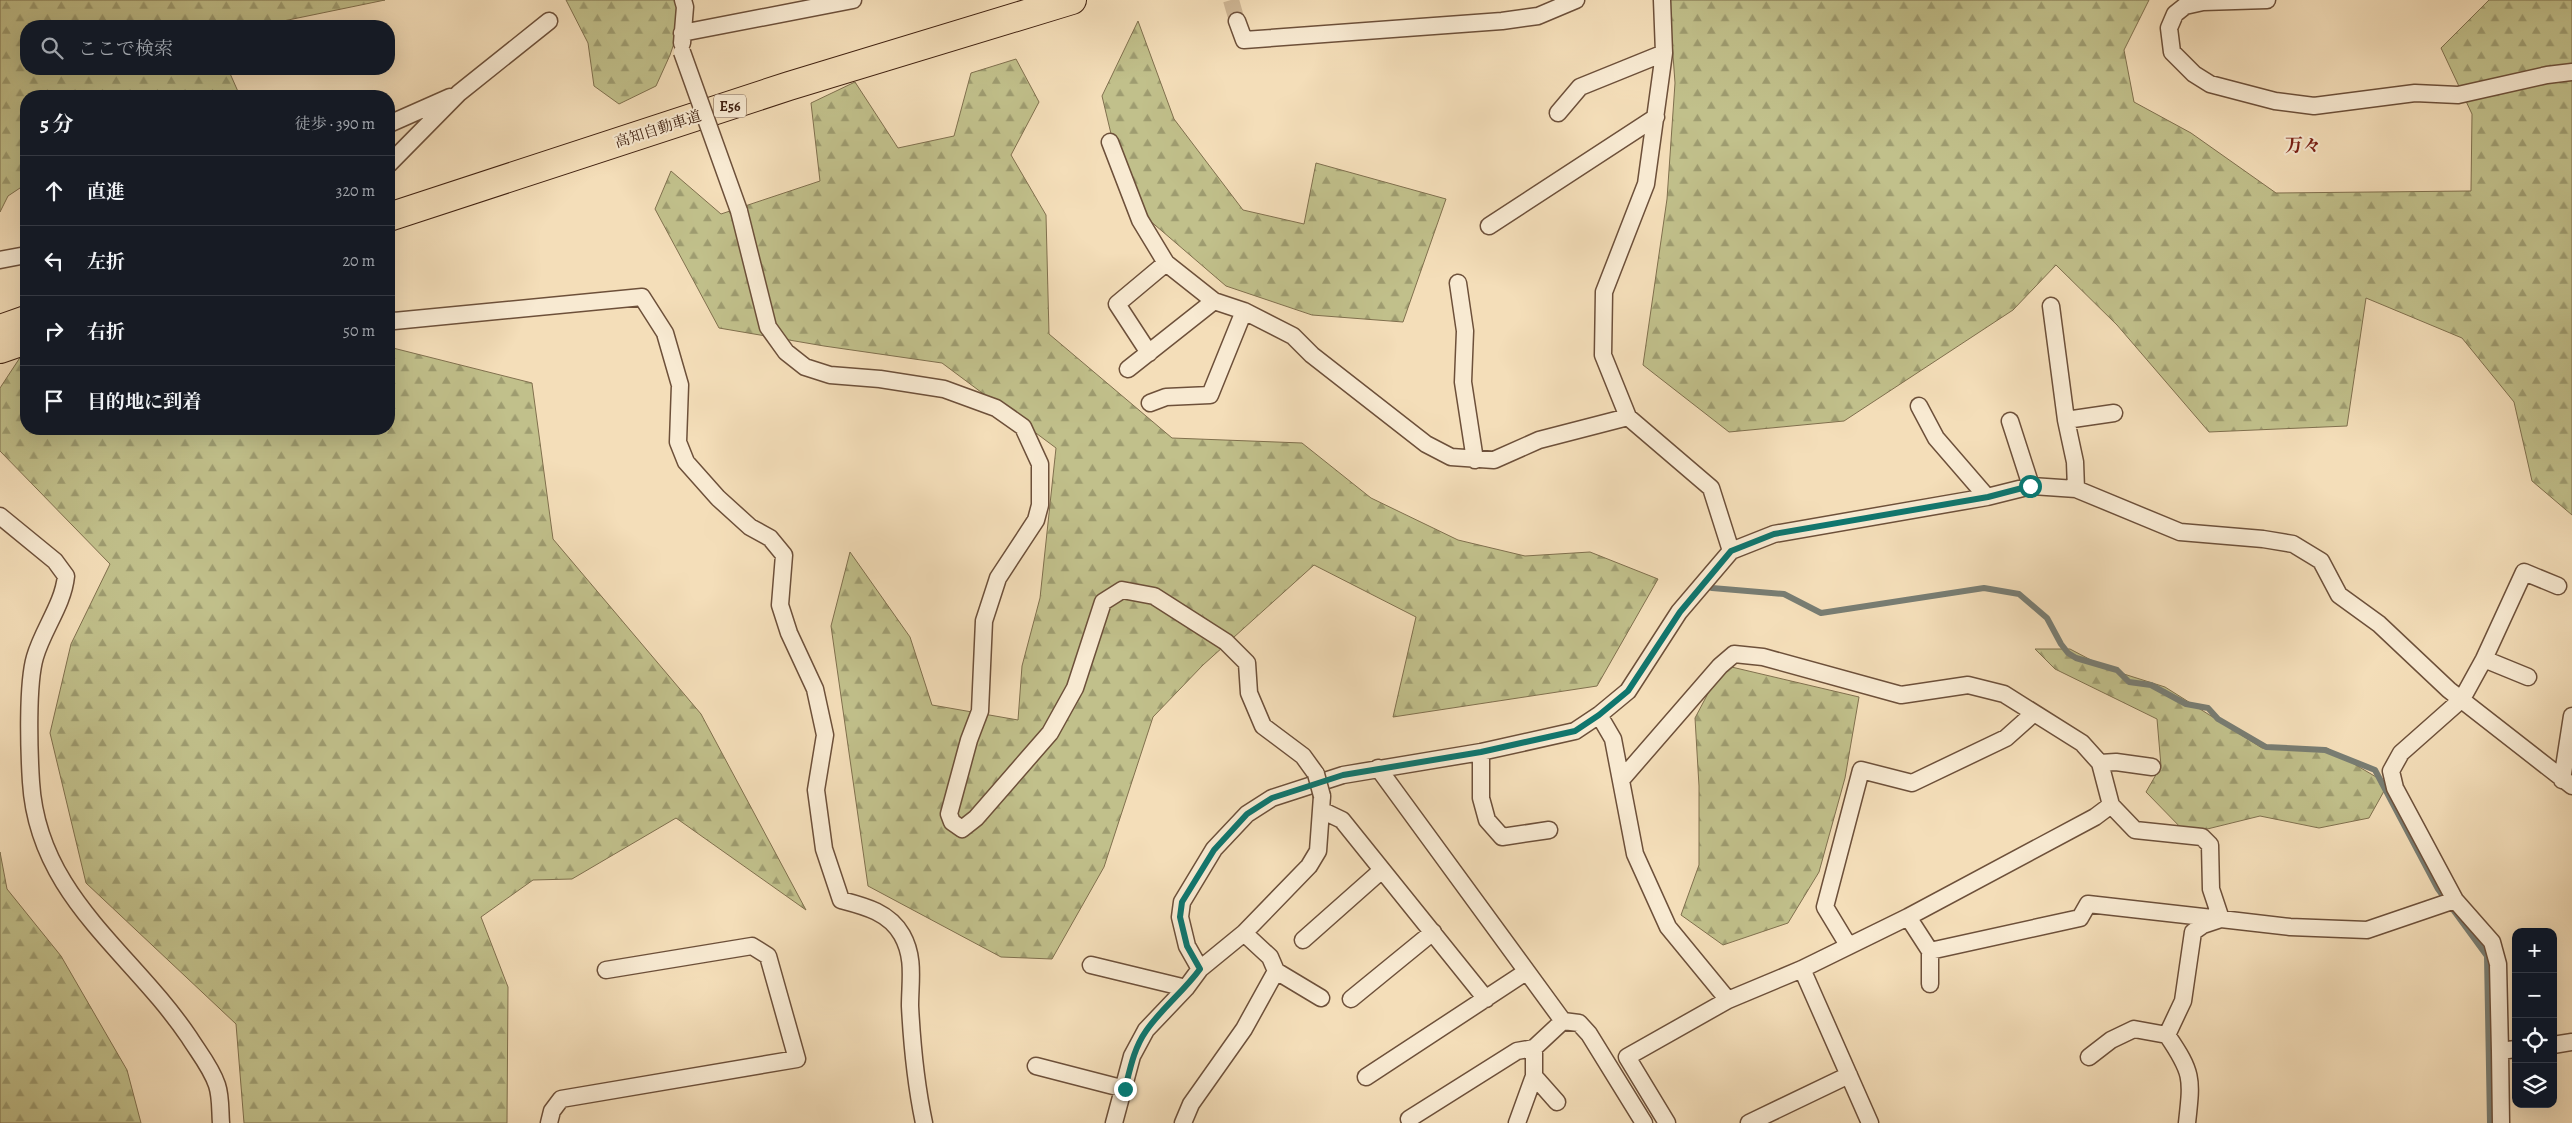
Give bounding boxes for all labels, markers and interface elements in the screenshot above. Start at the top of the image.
search box [20,20,395,75]
icon: search [38,34,66,62]
text: ここで検索 [78,36,173,62]
road number: E56 [714,94,746,118]
street label: 高知自動車道 [612,106,704,152]
text: 5 分 [40,110,74,138]
text: 徒歩 · 390 m [295,113,375,135]
district label: 万々 [2285,133,2321,157]
icon: ahead [40,177,68,205]
text: 直進 [87,179,125,205]
text: 320 m [336,180,375,202]
icon: left [40,247,68,275]
text: 左折 [87,249,125,275]
text: 20 m [342,250,375,272]
icon: right [40,317,68,345]
text: 右折 [87,319,125,345]
text: 50 m [343,320,375,342]
icon: arrive [40,387,68,415]
text: 目的地に到着 [87,389,201,415]
route start [2019,475,2042,498]
map controls [2512,928,2557,1108]
button: + [2512,928,2557,973]
button: − [2512,973,2557,1018]
button: locate [2512,1018,2557,1063]
button: layers [2512,1063,2557,1108]
route end [1114,1078,1137,1101]

